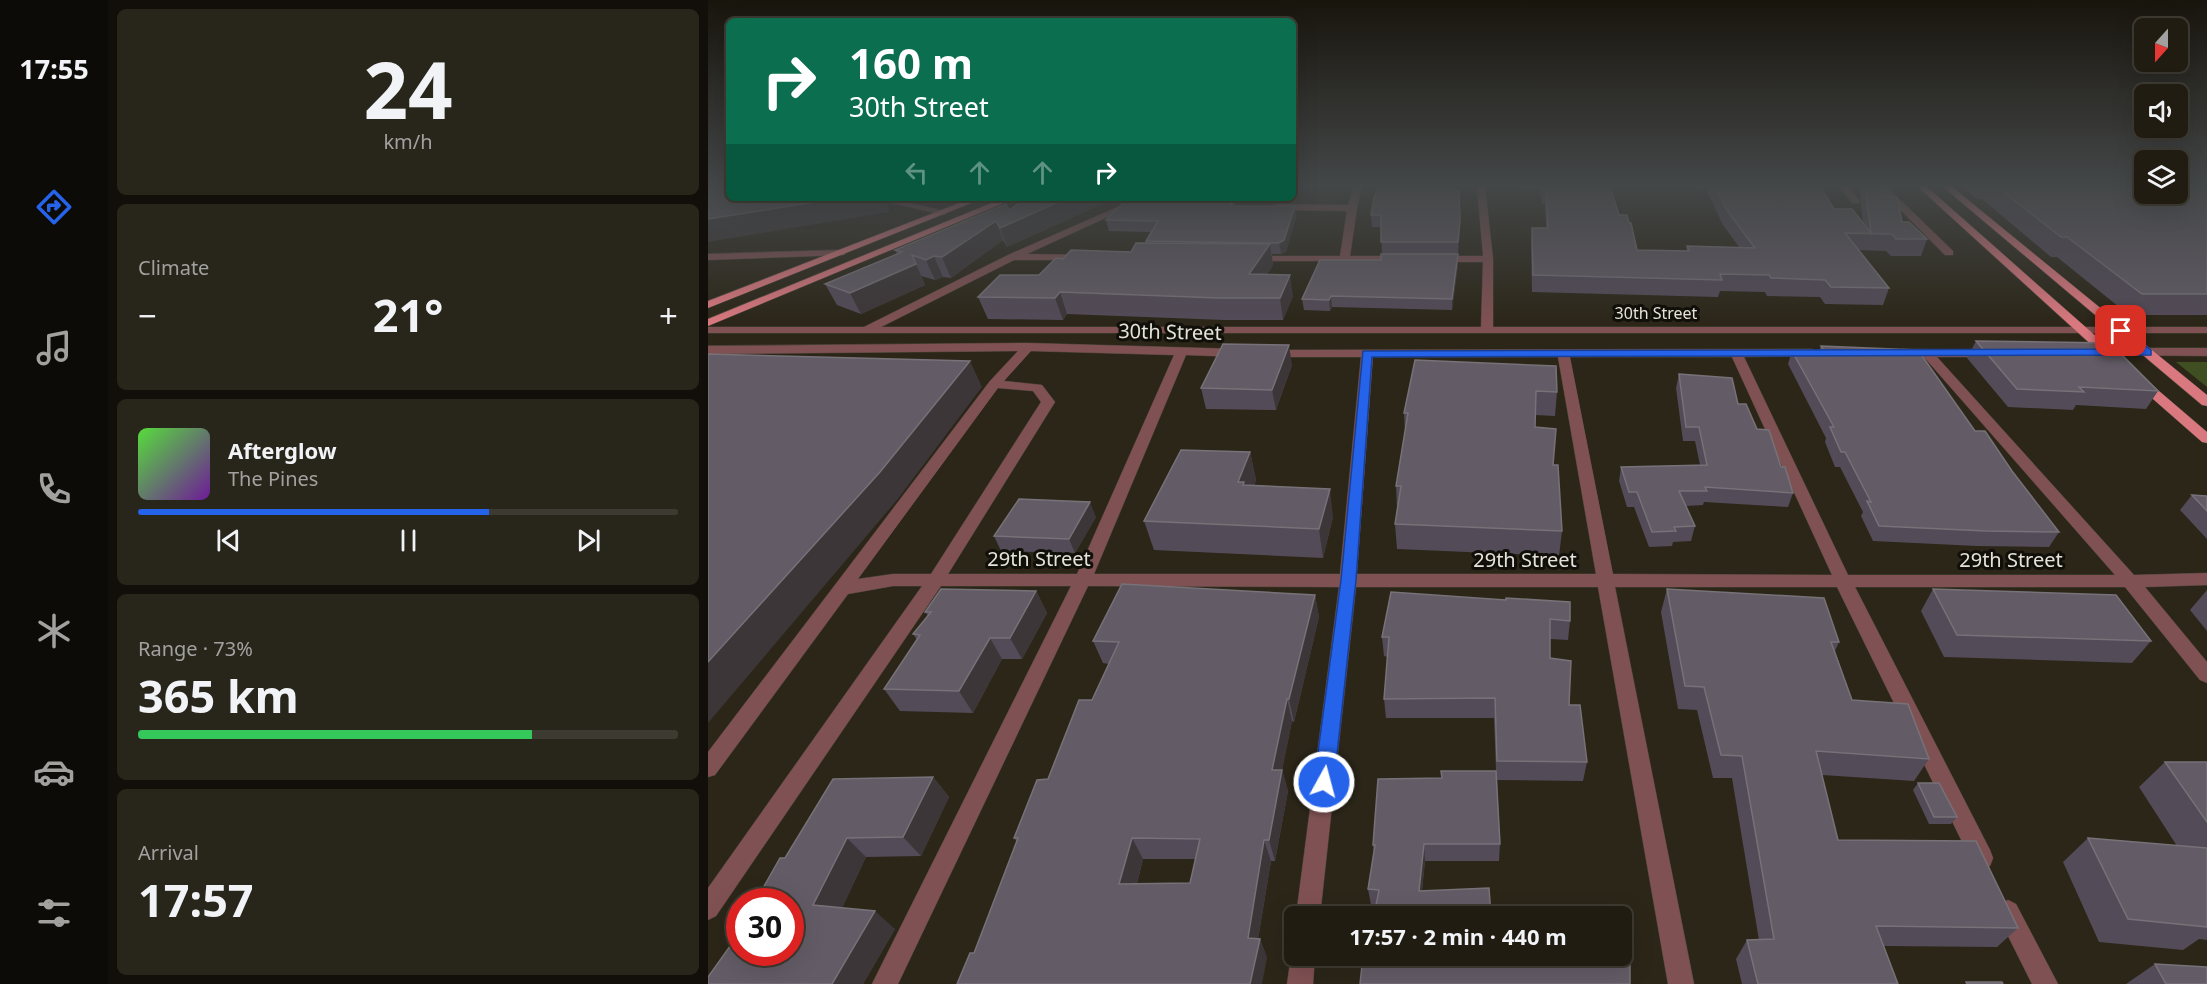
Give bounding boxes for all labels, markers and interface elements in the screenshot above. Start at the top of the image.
north arrow [2134,18,2188,72]
map controls [2134,18,2188,204]
text: 160 m [849,34,973,91]
text: 24 [363,36,453,142]
icon: right [750,42,828,120]
text: 17:55 [19,50,89,87]
button: sound [2134,84,2188,138]
text: 30th Street [849,88,989,125]
text: km/h [383,128,433,155]
button: layers [2134,150,2188,204]
icon: left [900,156,933,189]
icon: ahead [963,156,996,189]
icon: ahead [1026,156,1059,189]
icon: right [1089,156,1122,189]
icon: directions [33,186,75,228]
text: Climate [138,254,209,281]
text: 21° [373,284,443,345]
text: − [138,293,157,338]
text: + [659,293,678,338]
street label: 30th Street [1615,302,1698,324]
pin [2095,305,2146,356]
icon: arrive [2104,314,2137,347]
street label: 30th Street [1118,317,1222,346]
icon: music [33,327,75,369]
text: Afterglow [228,435,337,465]
text: The Pines [228,465,318,492]
icon: phone [33,468,75,510]
icon: previous [212,524,245,557]
icon: pause [392,524,425,557]
icon: next [572,524,605,557]
street label: 29th Street [987,545,1091,572]
street label: 29th Street [1473,546,1577,573]
street label: 29th Street [1959,546,2063,573]
icon: climate [33,610,75,652]
text: Range · 73% [138,635,253,662]
text: 365 km [138,665,299,726]
position arrow [1292,750,1356,814]
icon: car [33,751,75,793]
text: Arrival [138,839,199,866]
text: 17:57 [138,869,254,930]
speed limit sign: 30 [726,888,804,966]
icon: filters [33,892,75,934]
text: 17:57 · 2 min · 440 m [1349,921,1567,951]

